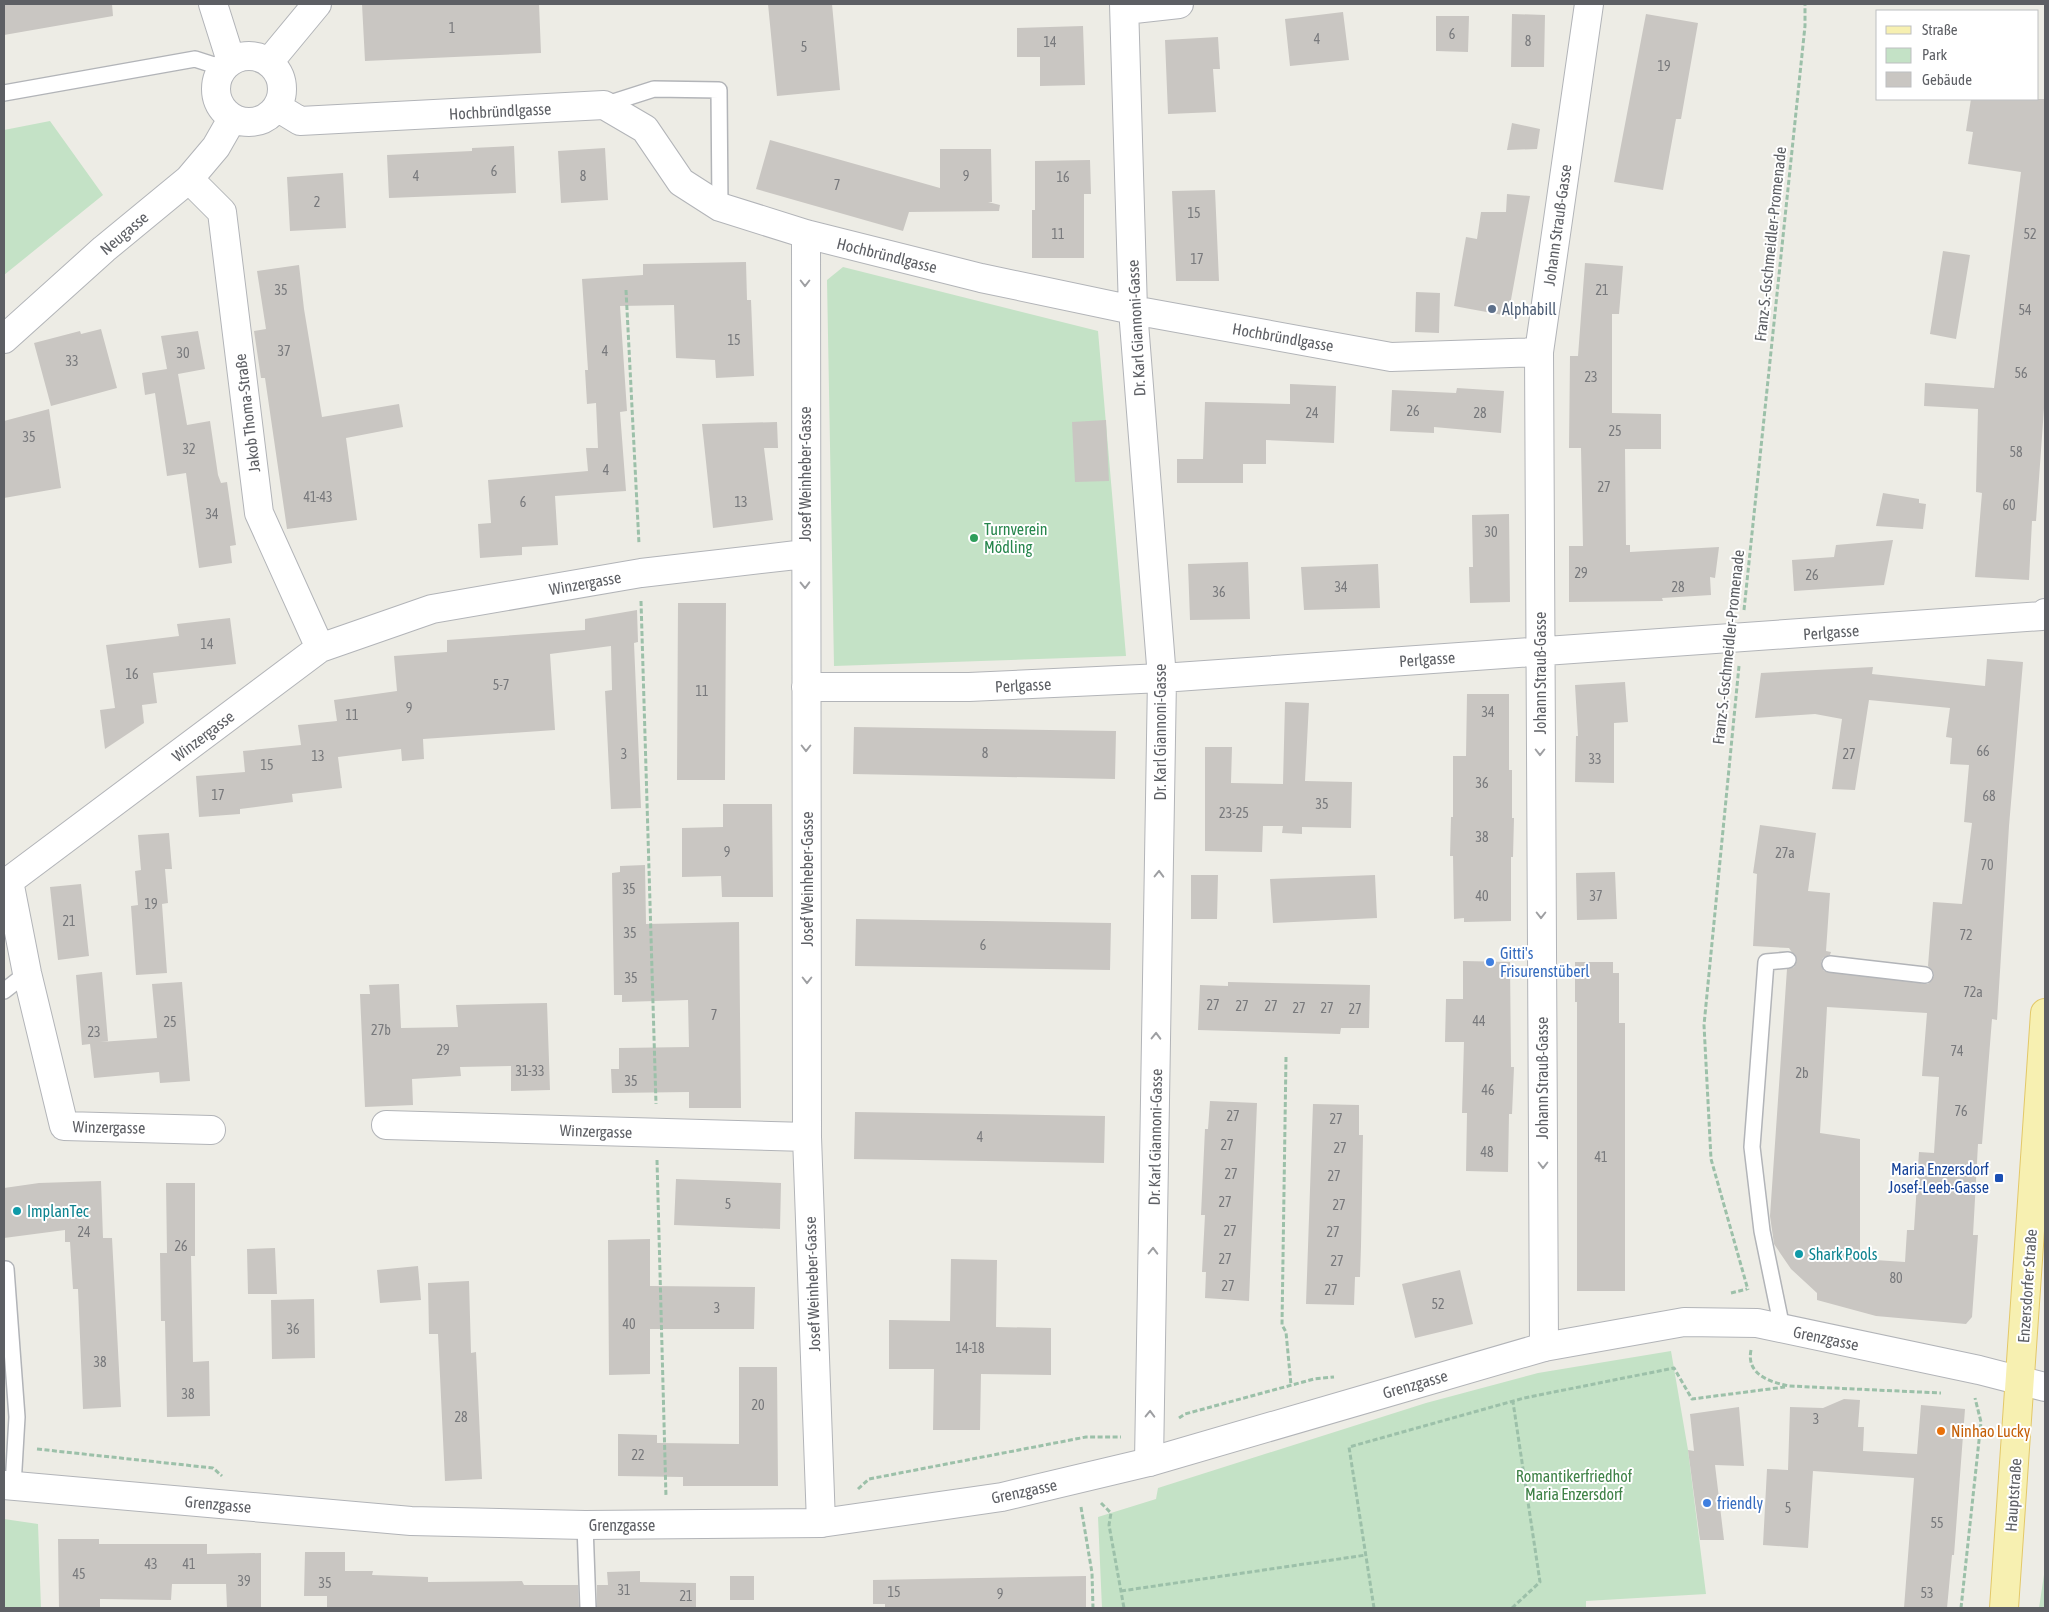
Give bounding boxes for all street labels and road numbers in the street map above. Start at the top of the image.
street label: Hochbründlgasse [448,99,552,124]
street label: Franz-S.-Gschmeidler-Promenade [1751,146,1789,342]
street label: Johann Strauß-Gasse [1540,163,1574,287]
street label: Neugasse [96,208,152,259]
street label: Hochbründlgasse [835,234,939,277]
street label: Dr. Karl Giannoni-Gasse [1123,259,1149,397]
street label: Hochbründlgasse [1231,319,1335,356]
street label: Jakob Thoma-Straße [231,353,263,473]
street label: Josef Weinheber-Gasse [796,406,814,542]
street label: Franz-S.-Gschmeidler-Promenade [1709,549,1747,745]
street label: Winzergasse [548,568,623,599]
street label: Johann Strauß-Gasse [1531,612,1549,734]
street label: Perlgasse [1802,621,1860,644]
street label: Perlgasse [1398,648,1456,671]
street label: Dr. Karl Giannoni-Gasse [1151,664,1169,800]
street label: Perlgasse [994,675,1052,696]
street label: Winzergasse [169,707,238,766]
street label: Josef Weinheber-Gasse [798,811,816,947]
street label: Johann Strauß-Gasse [1533,1017,1551,1139]
street label: Dr. Karl Giannoni-Gasse [1145,1068,1165,1206]
street label: Winzergasse [72,1117,146,1138]
street label: Winzergasse [559,1121,633,1142]
street label: Josef Weinheber-Gasse [801,1216,823,1352]
street label: Enzersdorfer Straße [2014,1228,2040,1344]
street label: Grenzgasse [1791,1322,1860,1355]
street label: Grenzgasse [1381,1366,1450,1403]
street label: Hauptstraße [2001,1458,2026,1532]
street label: Grenzgasse [990,1475,1059,1508]
street label: Grenzgasse [184,1492,252,1517]
street label: Grenzgasse [589,1516,655,1535]

